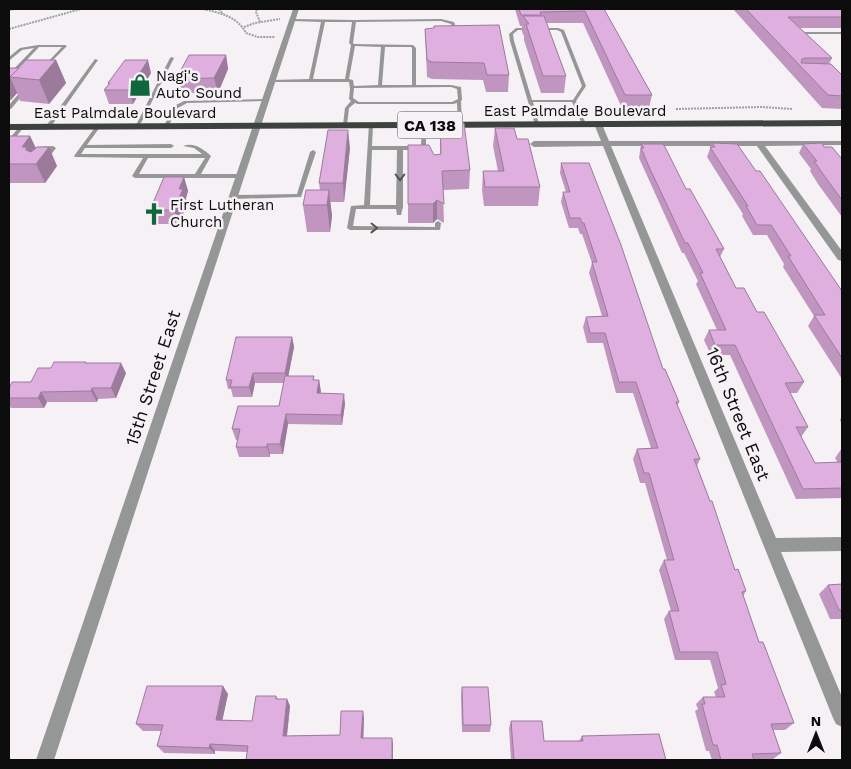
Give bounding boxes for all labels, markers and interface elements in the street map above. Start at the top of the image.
place label: Nagi's Auto Sound [156,67,242,102]
shop icon: Nagi's Auto Sound [127,72,153,98]
street label: East Palmdale Boulevard [484,102,666,120]
street label: East Palmdale Boulevard [34,104,216,122]
road number: CA 138 [398,112,462,138]
one-way arrow [395,174,405,182]
place label: First Lutheran Church [170,196,274,231]
church icon: First Lutheran Church [141,201,167,227]
one-way arrow [370,223,378,233]
street label: 15th Street East [121,307,184,448]
street label: 16th Street East [702,344,775,484]
north arrow [791,709,841,759]
text: N [811,713,821,729]

